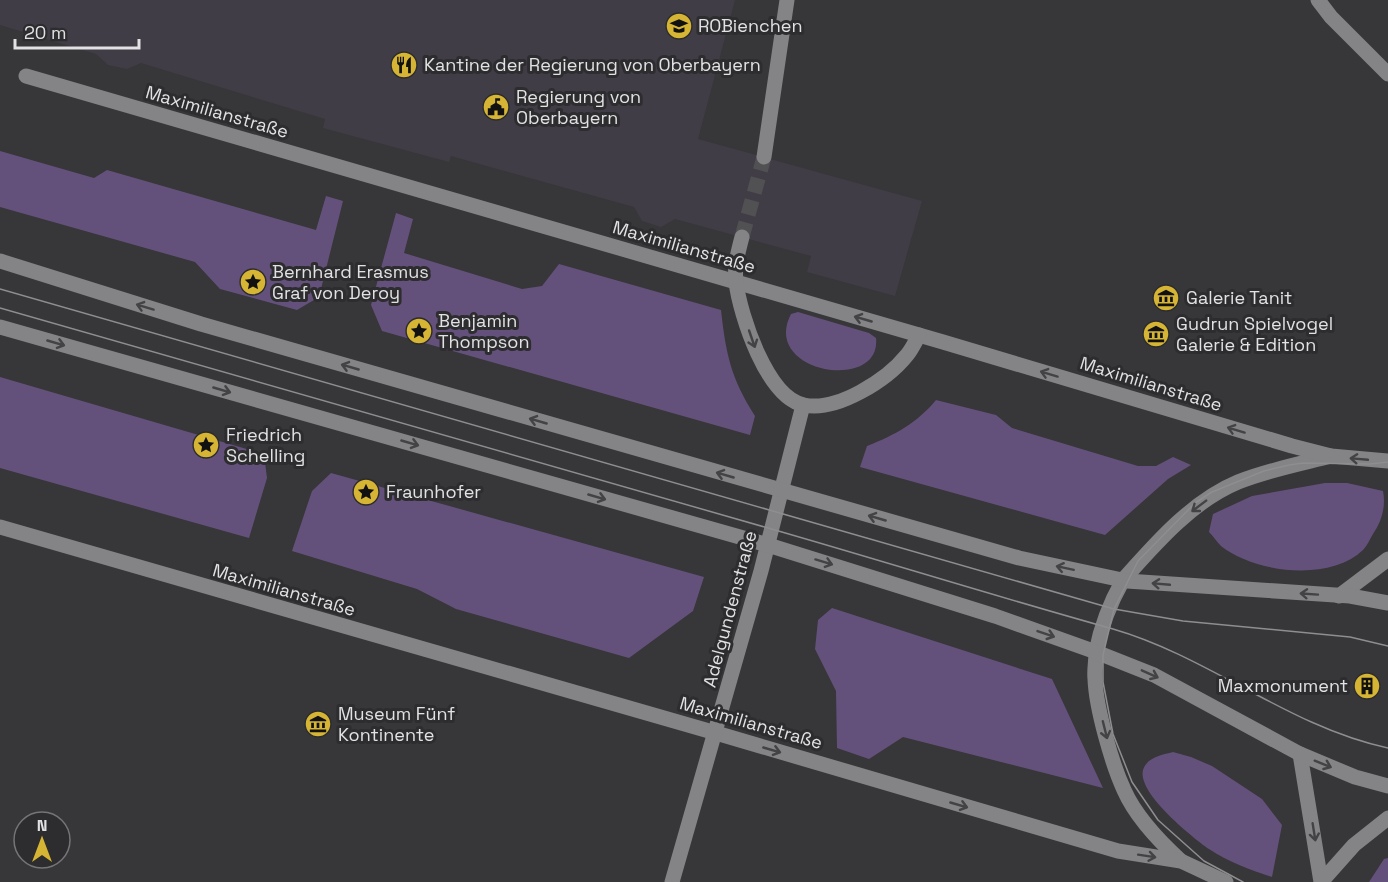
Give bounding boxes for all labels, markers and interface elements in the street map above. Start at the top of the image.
school or university icon: ROBienchen [664,11,694,41]
scale bar [15,12,140,50]
place label: ROBienchen [698,14,802,37]
text: 20 m [24,21,67,44]
restaurant icon: Kantine der Regierung von Oberbayern [389,50,419,80]
place label: Kantine der Regierung von Oberbayern [424,53,761,76]
street label: Maximilianstraße [143,80,291,143]
place label: Regierung von Oberbayern [516,85,641,129]
public building icon: Regierung von Oberbayern [481,92,511,122]
street label: Maximilianstraße [610,215,758,278]
place label: Bernhard Erasmus Graf von Deroy [272,260,429,304]
place icon: Bernhard Erasmus Graf von Deroy [238,267,268,297]
museum icon: Galerie Tanit [1151,283,1181,313]
place label: Galerie Tanit [1186,286,1292,309]
one-way arrow [136,301,155,312]
place label: Benjamin Thompson [438,309,529,353]
place label: Gudrun Spielvogel Galerie & Edition [1176,312,1333,356]
one-way arrow [853,313,872,324]
place icon: Benjamin Thompson [404,316,434,346]
museum icon: Gudrun Spielvogel Galerie & Edition [1141,319,1171,349]
one-way arrow [747,329,758,348]
one-way arrow [46,338,65,349]
street label: Maximilianstraße [1077,351,1225,416]
one-way arrow [341,361,360,372]
one-way arrow [1040,368,1059,379]
one-way arrow [212,385,231,396]
one-way arrow [528,415,547,426]
place label: Friedrich Schelling [226,423,305,467]
one-way arrow [1227,424,1246,435]
place icon: Friedrich Schelling [191,430,221,460]
one-way arrow [400,438,419,449]
one-way arrow [1350,453,1370,464]
one-way arrow [716,469,735,480]
place icon: Fraunhofer [351,477,381,507]
place label: Fraunhofer [386,480,481,503]
one-way arrow [588,491,607,503]
one-way arrow [1191,500,1207,513]
one-way arrow [868,512,887,523]
street label: Adelgundenstraße [698,528,761,690]
street label: Maximilianstraße [210,558,358,621]
one-way arrow [814,558,833,569]
one-way arrow [1056,562,1076,573]
one-way arrow [1151,578,1171,589]
one-way arrow [1300,588,1320,599]
one-way arrow [1036,630,1055,641]
one-way arrow [1141,669,1159,680]
building icon: Maxmonument [1352,671,1382,701]
place label: Maxmonument [1218,674,1348,697]
street label: Maximilianstraße [677,691,825,754]
place label: Museum Fünf Kontinente [338,702,455,746]
museum icon: Museum Fünf Kontinente [303,709,333,739]
one-way arrow [1100,720,1111,739]
one-way arrow [762,744,781,756]
one-way arrow [1314,759,1332,770]
one-way arrow [949,799,968,811]
north arrow [12,810,72,870]
text: N [37,815,47,836]
one-way arrow [1308,822,1319,841]
one-way arrow [1137,851,1157,862]

